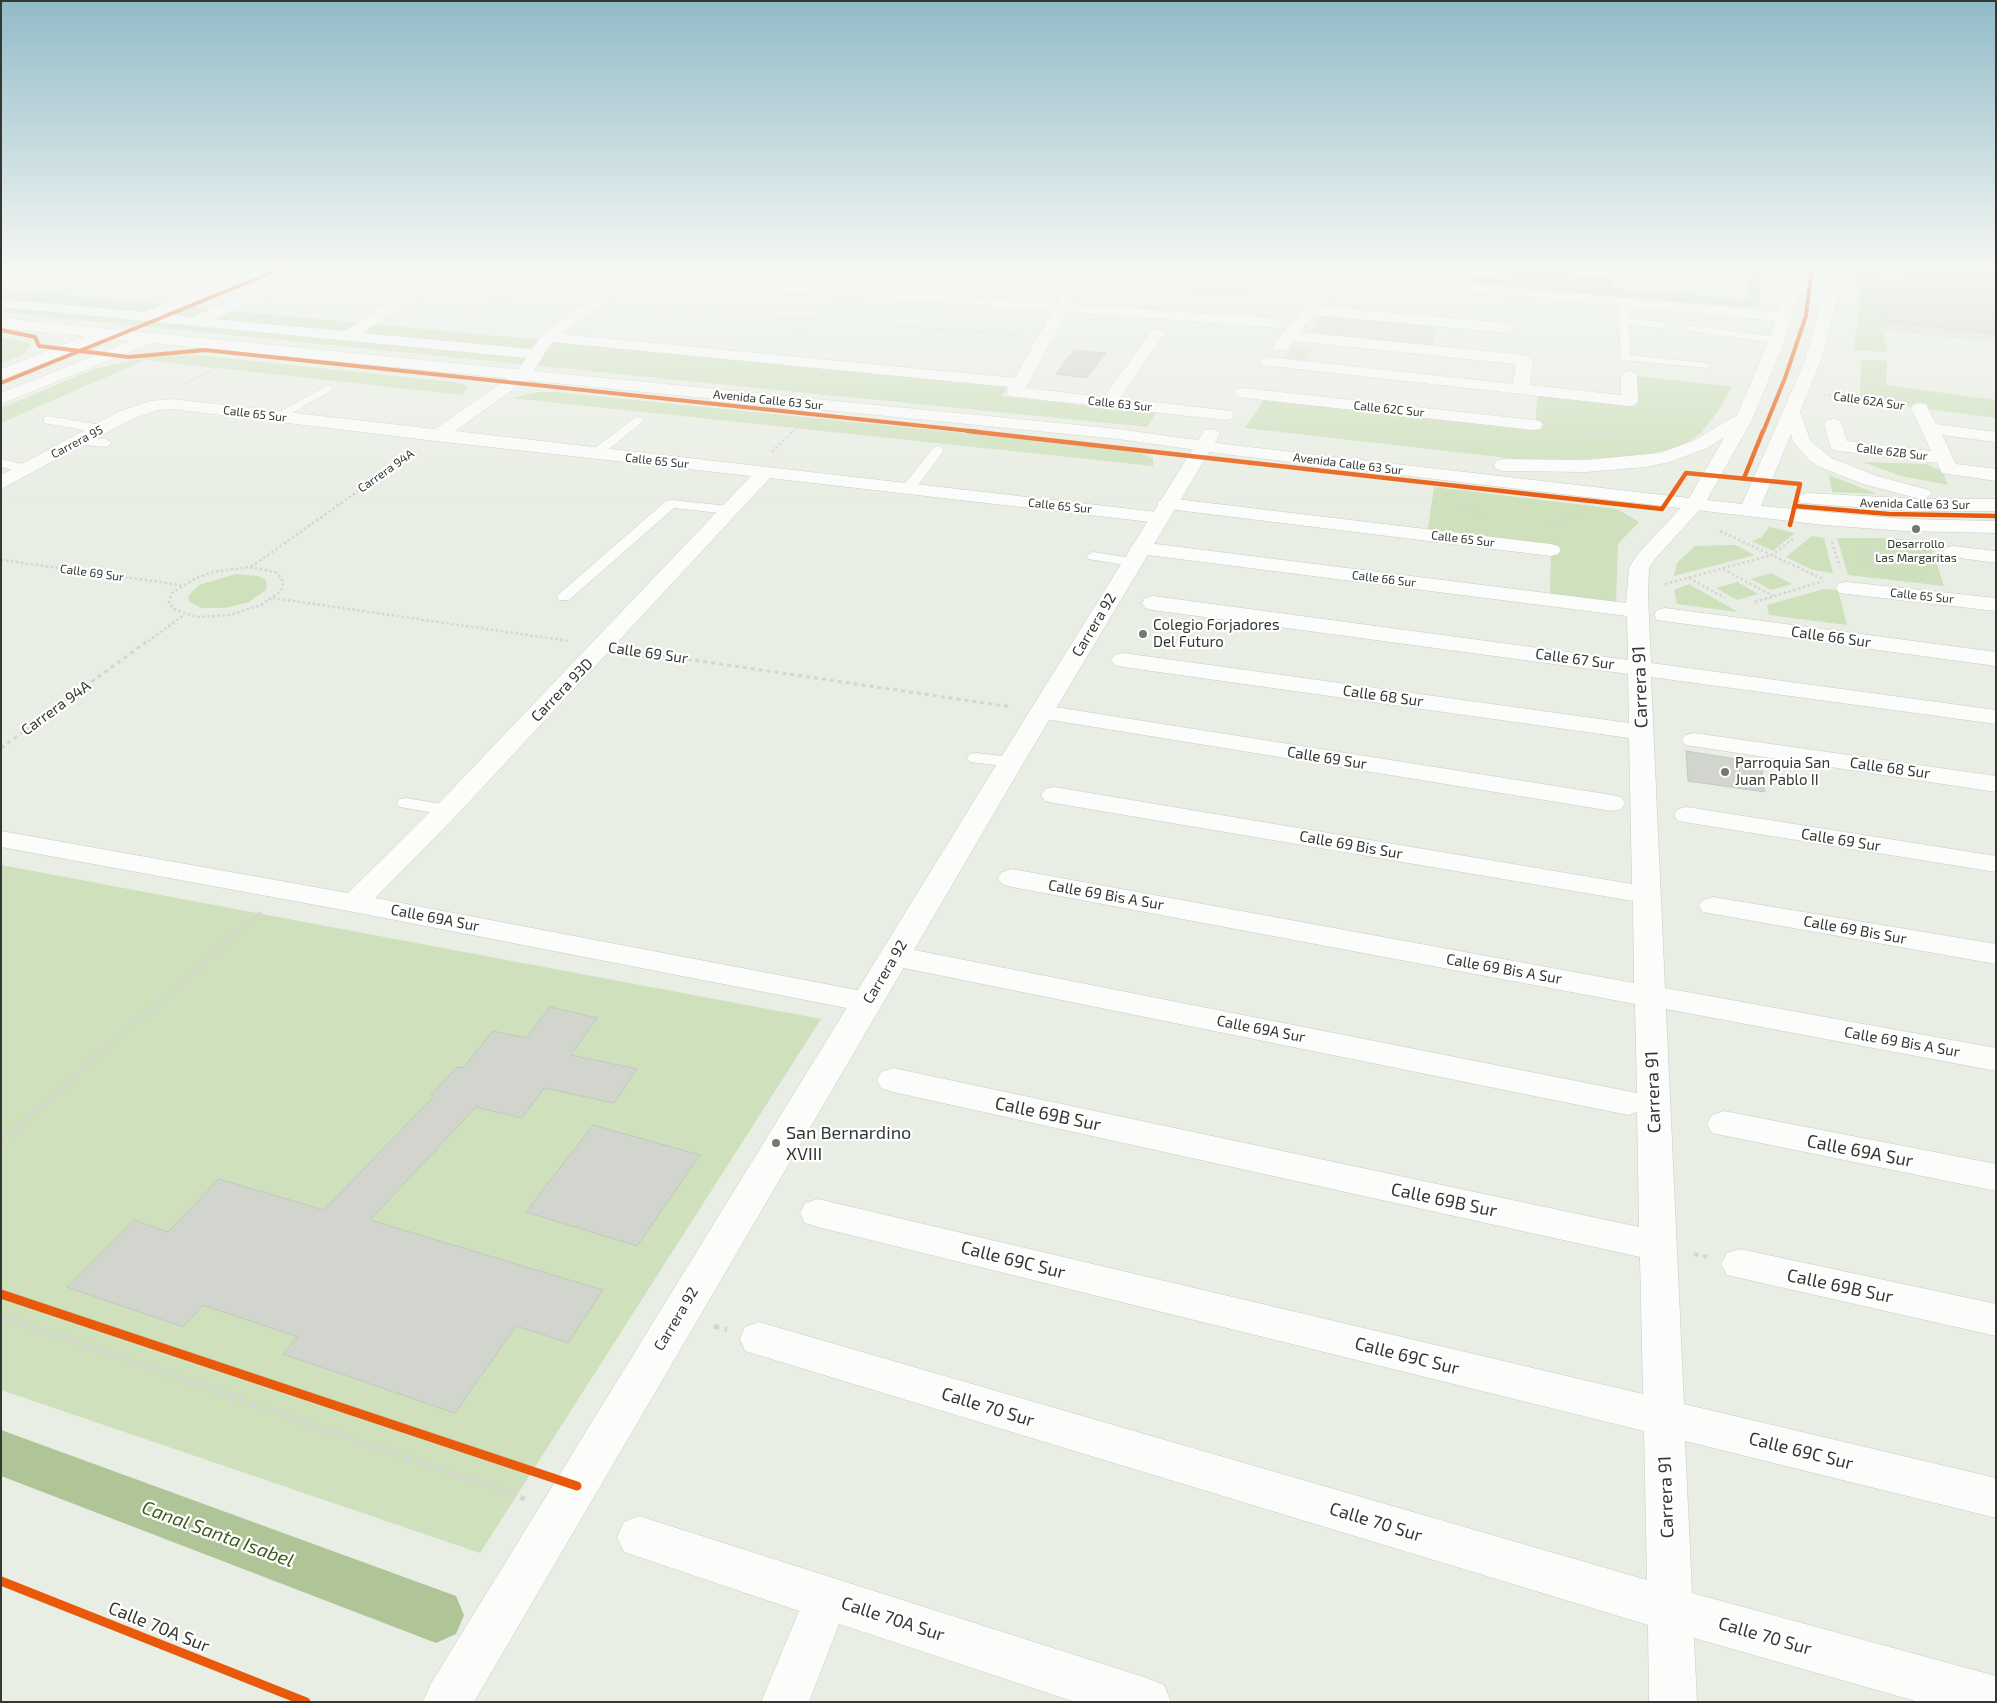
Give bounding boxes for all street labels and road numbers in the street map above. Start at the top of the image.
street label: Avenida Calle 63 Sur [712,387,824,413]
street label: Calle 62A Sur [1832,389,1906,413]
street label: Calle 63 Sur [1087,393,1153,415]
street label: Calle 62C Sur [1353,398,1425,420]
street label: Calle 65 Sur [222,403,288,425]
street label: Carrera 95 [49,422,105,462]
street label: Calle 62B Sur [1855,440,1929,464]
street label: Carrera 94A [355,446,417,496]
street label: Calle 65 Sur [624,450,690,472]
street label: Avenida Calle 63 Sur [1292,450,1404,478]
street label: Calle 65 Sur [1027,495,1093,517]
street label: Avenida Calle 63 Sur [1860,496,1970,512]
street label: Calle 65 Sur [1430,528,1496,550]
street label: Calle 69 Sur [59,561,125,585]
street label: Calle 66 Sur [1351,568,1417,590]
street label: Calle 65 Sur [1889,585,1955,607]
street label: Carrera 92 [1068,590,1120,660]
street label: Calle 66 Sur [1790,622,1872,652]
street label: Calle 69 Sur [607,638,689,668]
street label: Calle 67 Sur [1534,645,1616,673]
street label: Carrera 91 [1628,645,1652,729]
street label: Carrera 93D [527,655,597,725]
street label: Carrera 94A [18,677,94,739]
street label: Calle 68 Sur [1342,681,1424,711]
street label: Calle 69 Sur [1286,743,1368,773]
street label: Calle 68 Sur [1849,753,1931,783]
street label: Calle 69 Sur [1800,825,1882,855]
street label: Calle 69 Bis Sur [1298,827,1404,863]
street label: Calle 69 Bis A Sur [1047,876,1165,914]
street label: Calle 69A Sur [389,901,481,935]
street label: Calle 69 Bis Sur [1802,912,1908,948]
street label: Carrera 92 [859,937,911,1007]
street label: Calle 69 Bis A Sur [1445,950,1563,988]
street label: Calle 69A Sur [1215,1012,1307,1046]
street label: Calle 69 Bis A Sur [1843,1023,1961,1061]
street label: Carrera 91 [1641,1050,1665,1134]
street label: Calle 69B Sur [993,1092,1103,1136]
street label: Calle 69A Sur [1805,1130,1915,1172]
street label: Calle 69B Sur [1389,1178,1499,1222]
street label: Calle 69C Sur [958,1237,1068,1283]
street label: Calle 69B Sur [1785,1264,1895,1308]
street label: Carrera 92 [650,1284,702,1354]
street label: Calle 69C Sur [1352,1333,1462,1379]
street label: Calle 70 Sur [939,1383,1037,1431]
street label: Calle 69C Sur [1746,1428,1856,1474]
street label: Carrera 91 [1654,1455,1678,1539]
street label: Calle 70 Sur [1327,1498,1425,1546]
street label: Calle 70A Sur [839,1592,947,1646]
street label: Calle 70A Sur [105,1597,213,1657]
street label: Calle 70 Sur [1716,1612,1814,1660]

